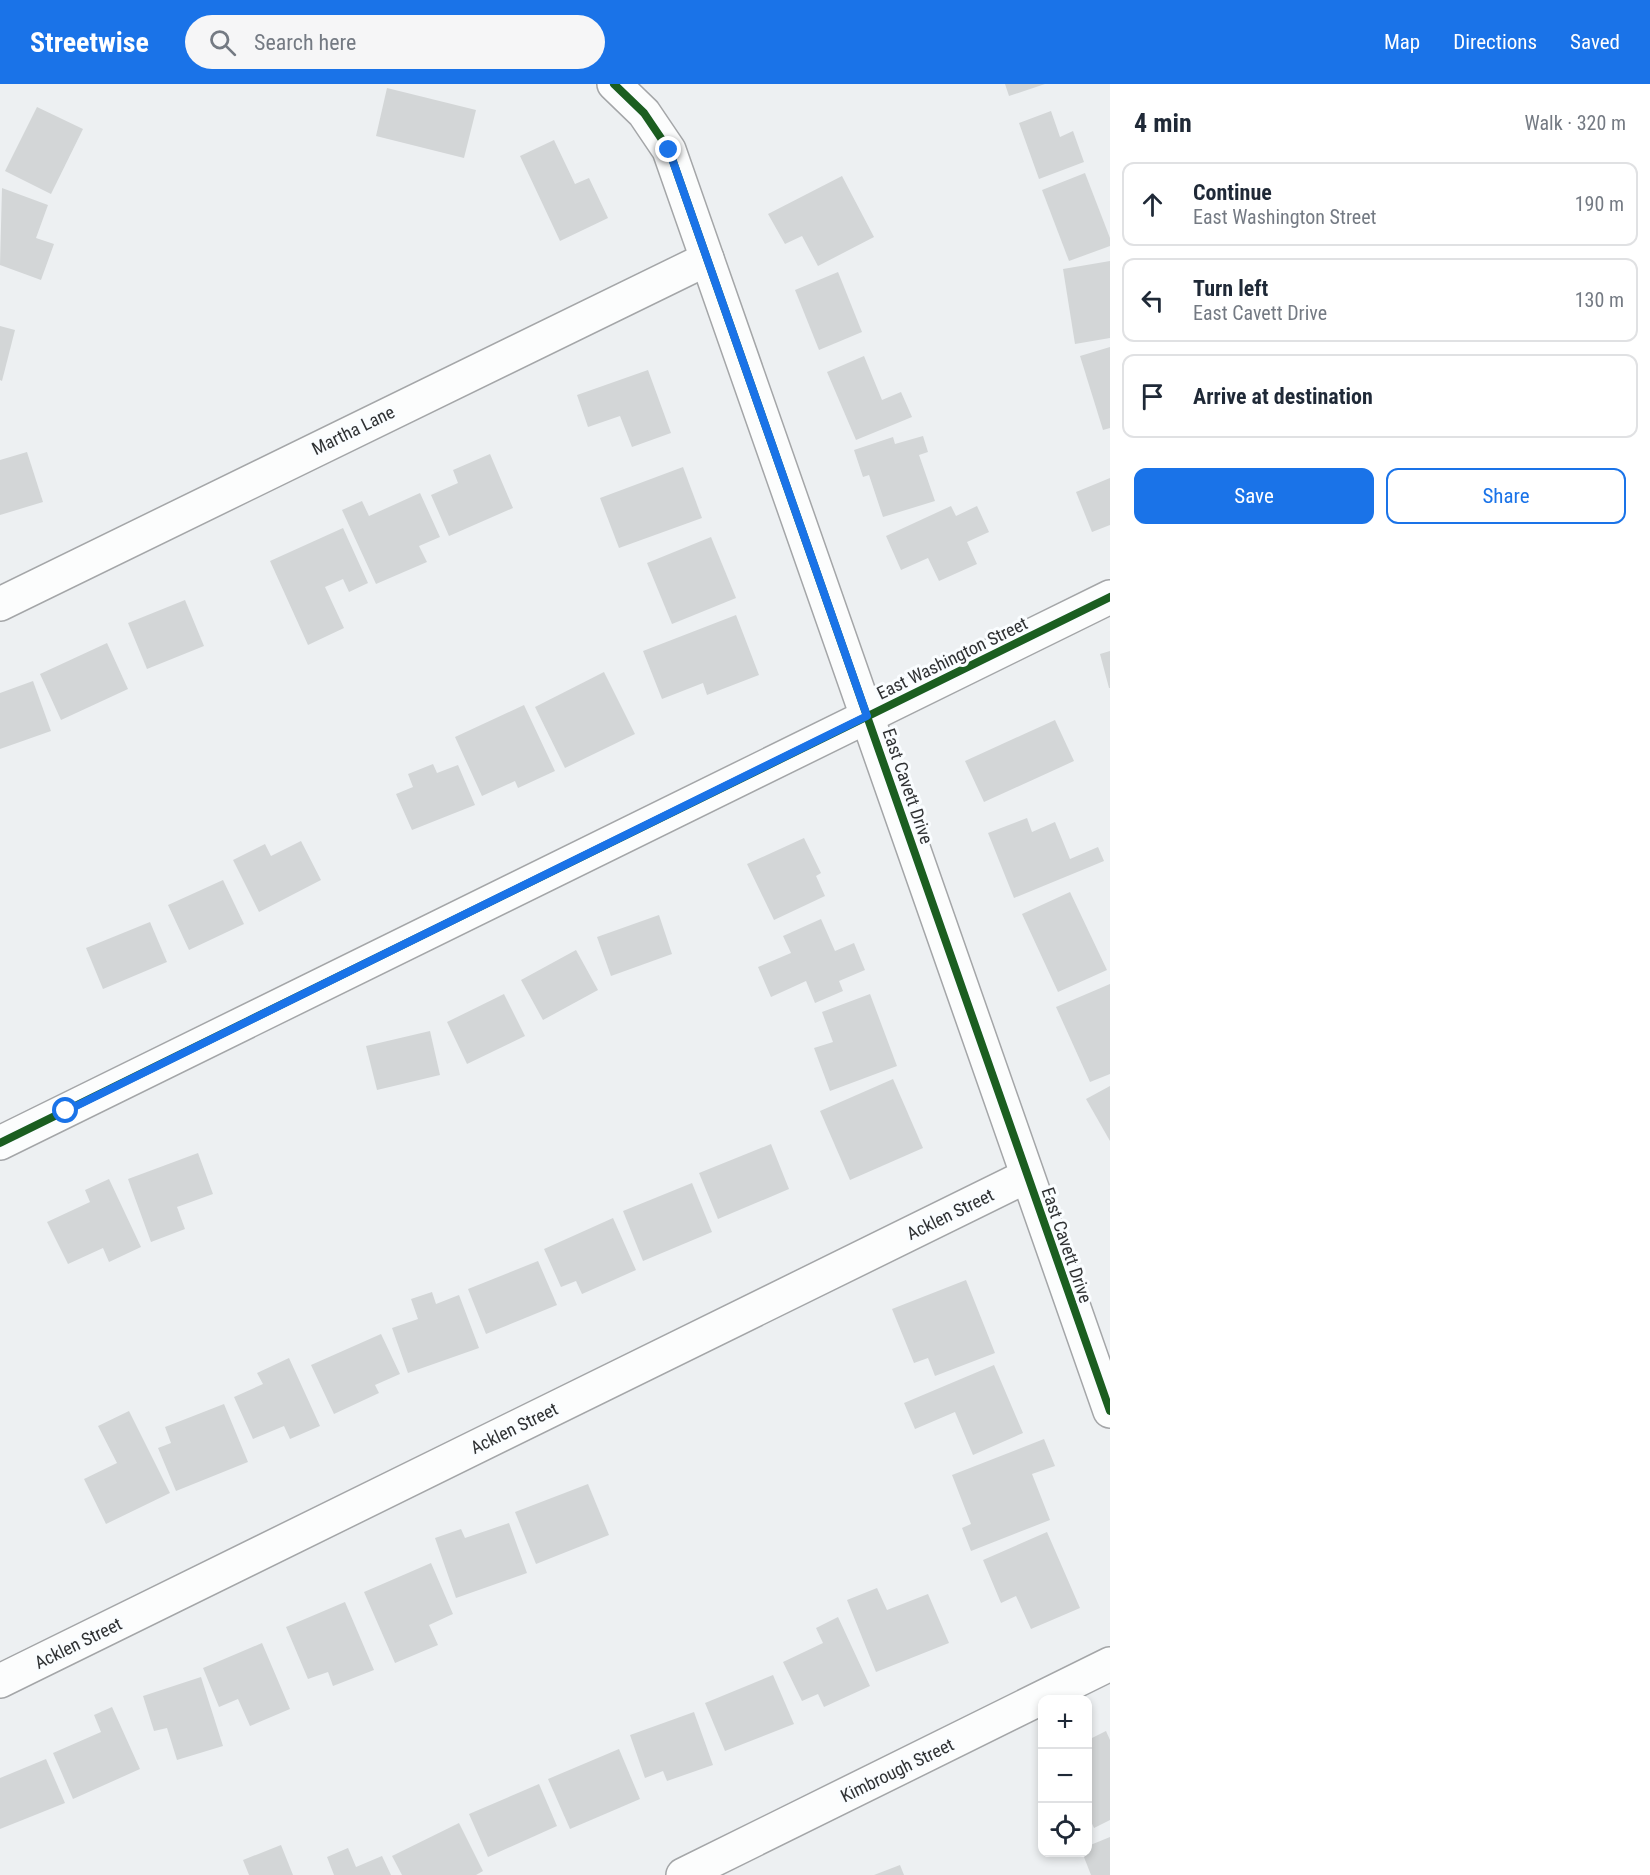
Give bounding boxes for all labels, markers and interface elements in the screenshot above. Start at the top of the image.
search box [185,15,605,69]
text: Streetwise [30,26,149,59]
icon: search [206,26,239,59]
text: Search here [254,30,356,55]
text: Map [1384,30,1420,54]
text: Directions [1453,30,1537,54]
text: Saved [1570,30,1620,54]
text: 4 min [1134,108,1192,138]
text: Walk · 320 m [1525,111,1626,135]
route end [655,136,681,162]
text: Continue [1193,180,1272,205]
icon: ahead [1136,188,1169,221]
text: 190 m [1575,192,1624,216]
text: East Washington Street [1193,205,1376,229]
text: Turn left [1193,276,1268,301]
icon: left [1136,284,1169,317]
text: 130 m [1575,288,1624,312]
text: East Cavett Drive [1193,301,1327,325]
icon: arrive [1136,380,1169,413]
text: Arrive at destination [1193,384,1373,409]
street label: Martha Lane [308,401,398,459]
button: Save [1134,468,1374,524]
button: Share [1386,468,1626,524]
street label: East Washington Street [873,612,1031,704]
street label: East Cavett Drive [878,726,938,846]
route start [52,1097,78,1123]
street label: Acklen Street [903,1184,997,1244]
street label: East Cavett Drive [1037,1185,1097,1305]
street label: Acklen Street [467,1398,561,1458]
street label: Acklen Street [31,1613,125,1673]
map controls [1038,1695,1092,1857]
button: + [1038,1695,1092,1749]
street label: Kimbrough Street [837,1734,957,1806]
button: − [1038,1749,1092,1803]
button: locate [1038,1803,1092,1857]

